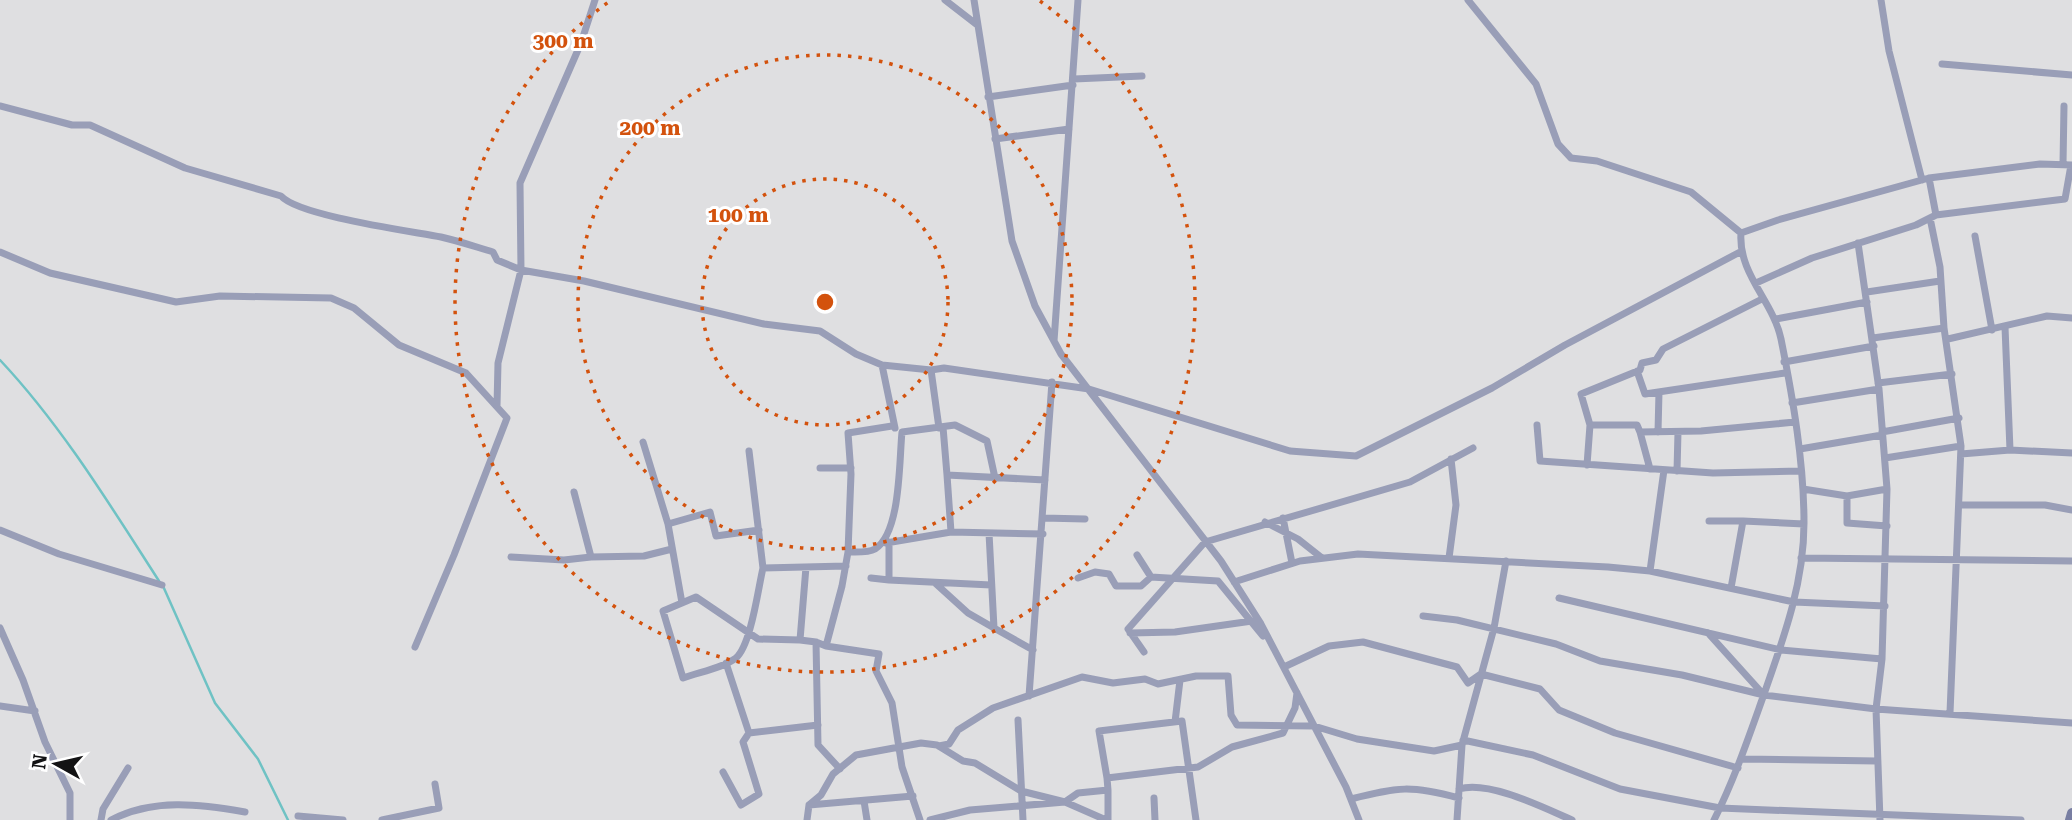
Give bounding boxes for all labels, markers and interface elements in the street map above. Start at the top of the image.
text: 300 m [533,29,593,53]
text: 200 m [620,116,680,140]
text: 100 m [708,203,768,227]
centre of rings [813,290,837,314]
north arrow [21,729,91,799]
text: N [27,752,52,771]

